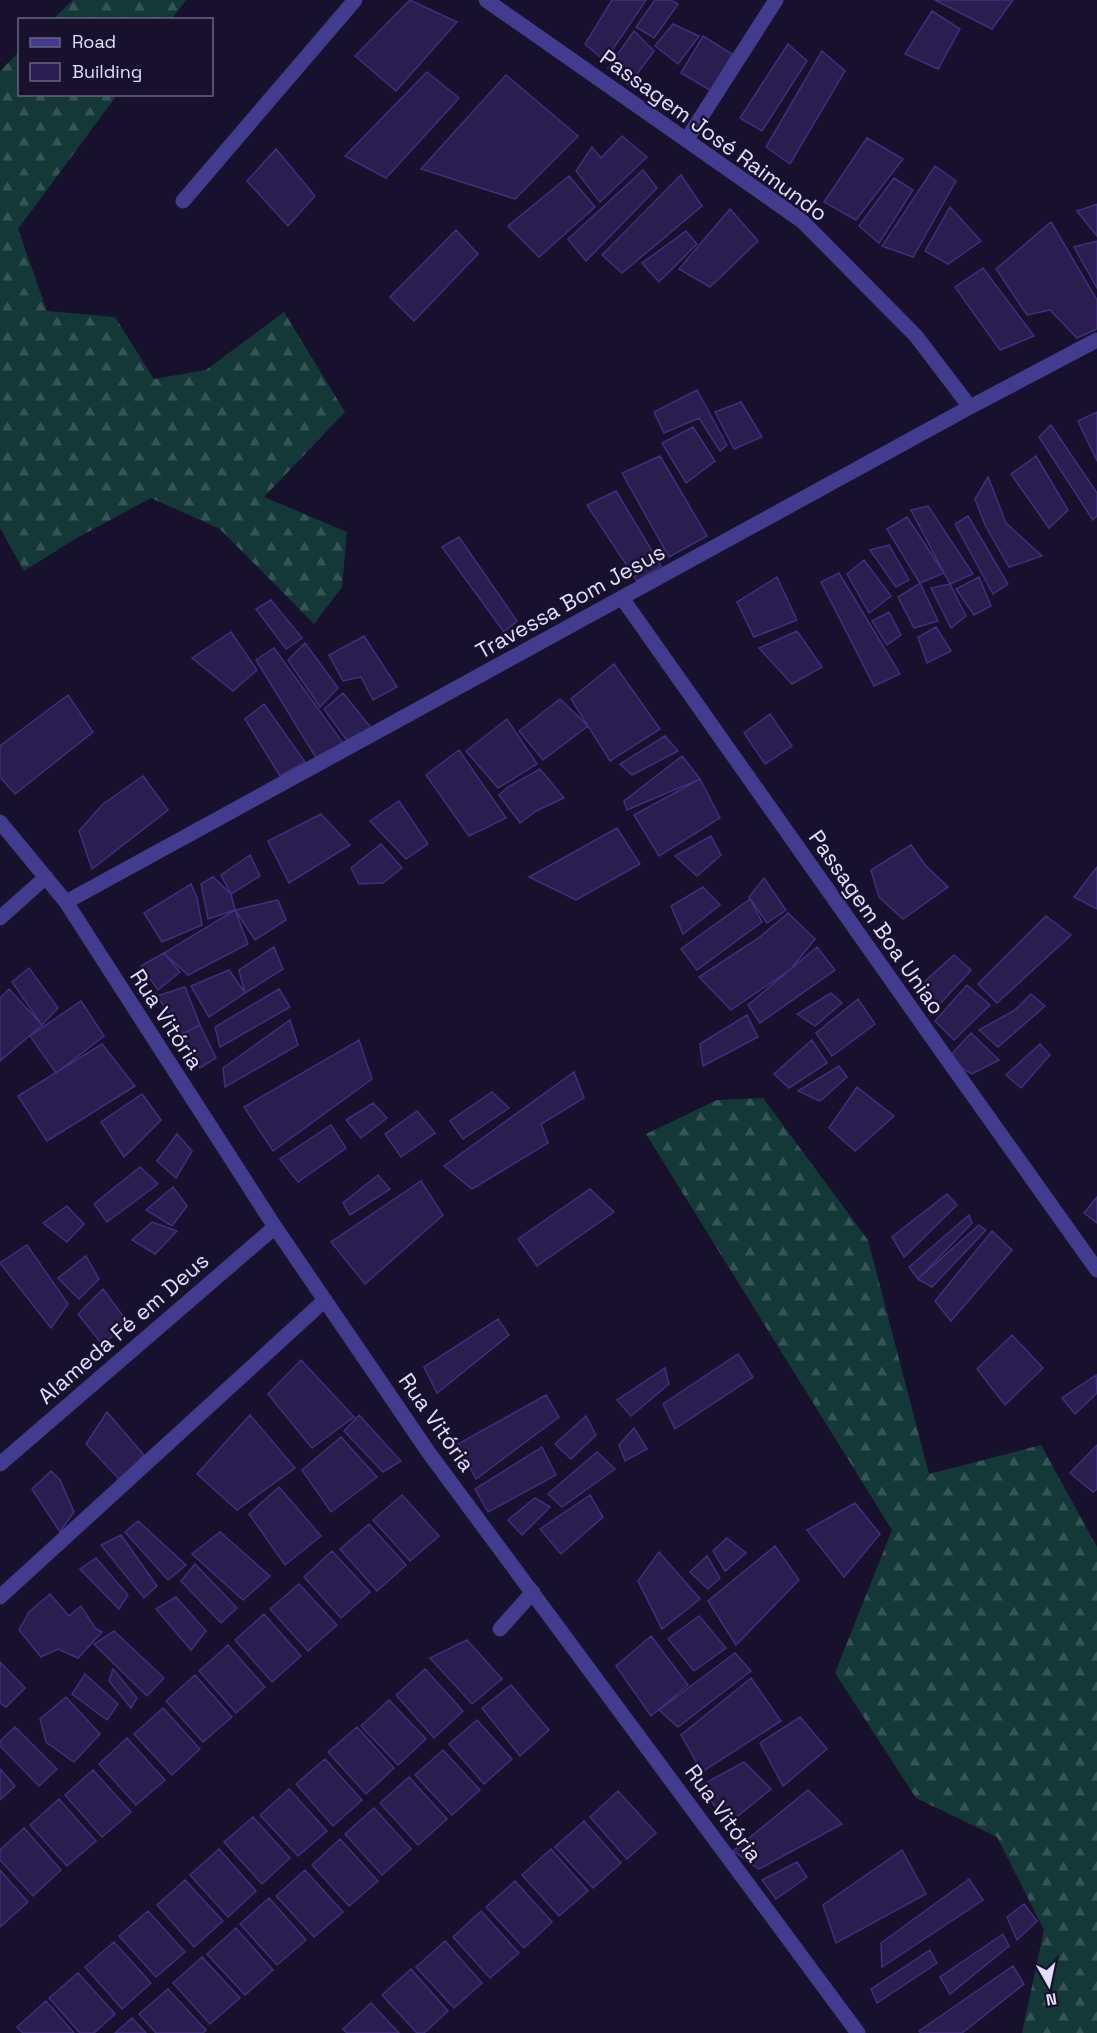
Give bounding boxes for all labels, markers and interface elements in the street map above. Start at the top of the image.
legend [18,18,213,96]
text: Road [72,30,116,53]
street label: Passagem José Raimundo [595,43,833,227]
text: Building [72,60,142,83]
street label: Travessa Bom Jesus [471,537,669,665]
street label: Passagem Boa Uniao [803,824,951,1020]
street label: Rua Vitória [124,964,210,1075]
street label: Alameda Fé em Deus [32,1246,214,1410]
street label: Rua Vitória [393,1367,481,1477]
street label: Rua Vitória [679,1759,769,1868]
north arrow [1019,1955,1079,2015]
text: N [1044,1988,1058,2011]

